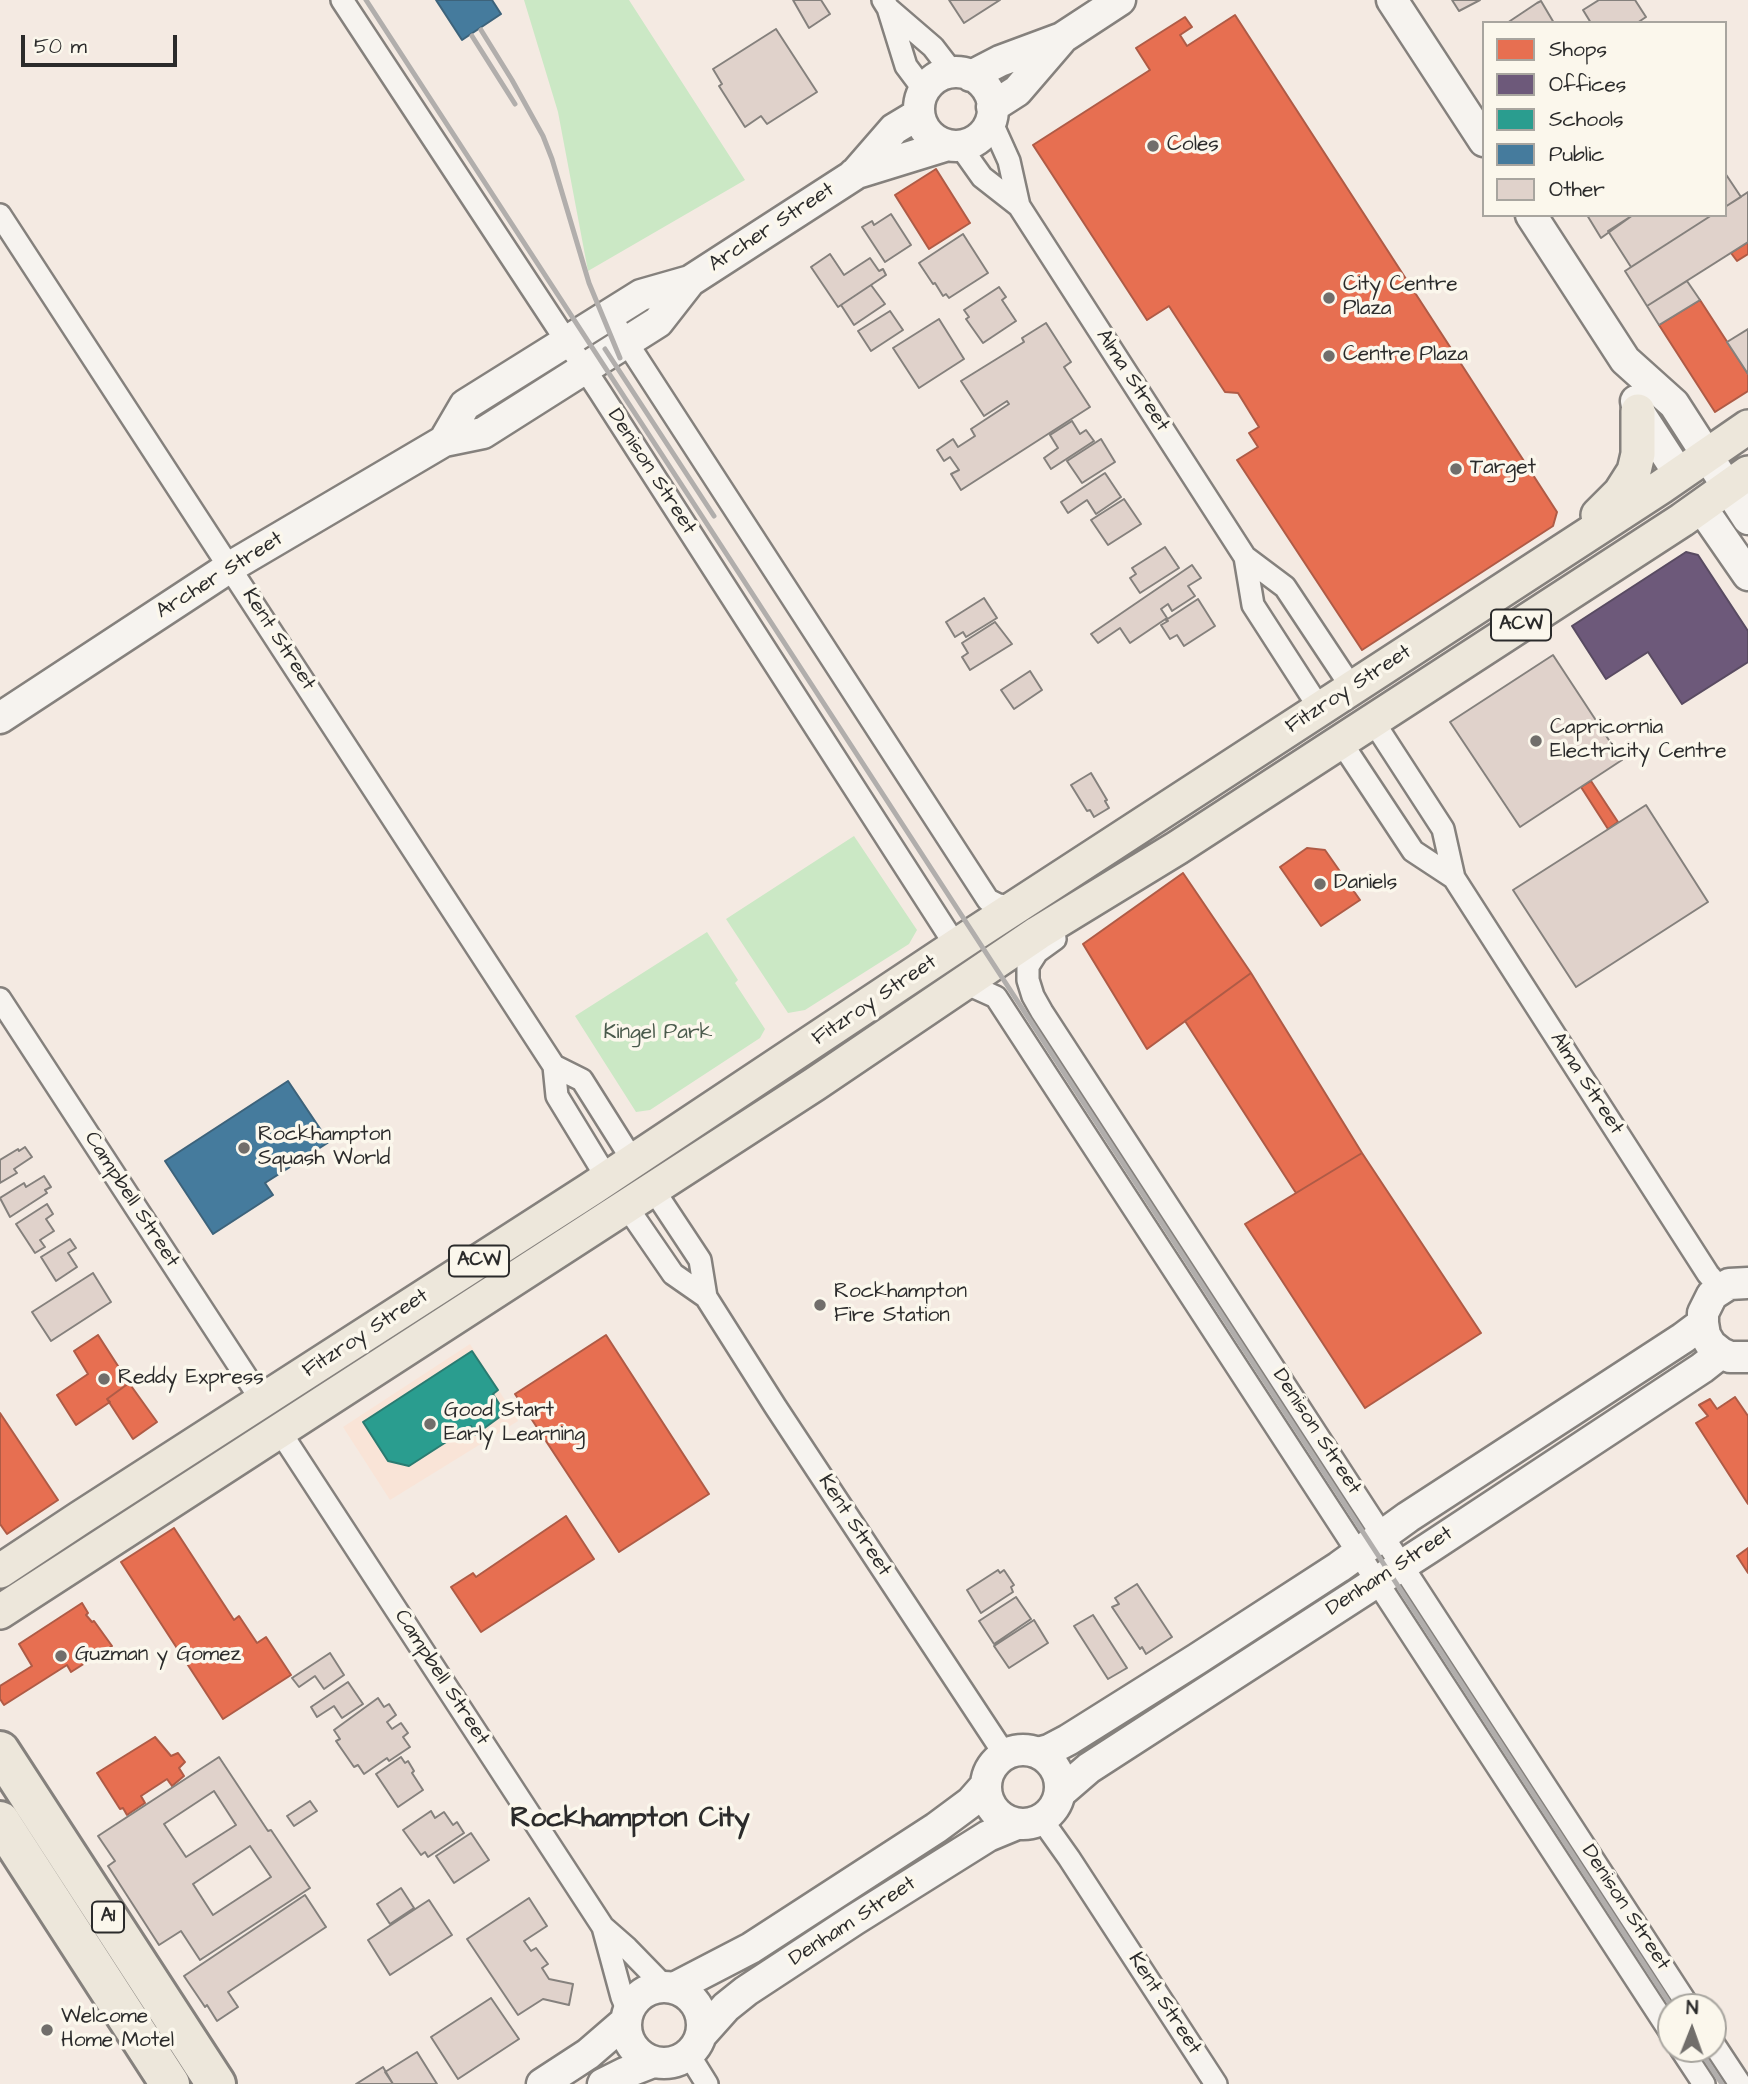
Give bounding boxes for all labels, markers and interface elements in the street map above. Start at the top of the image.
scale bar [24,21,180,65]
legend [1482,21,1727,217]
text: 50 m [34,32,87,61]
text: Shops [1549,35,1607,64]
text: Offices [1549,70,1626,99]
text: Schools [1549,105,1624,134]
place label: Coles [1167,133,1219,159]
marker: Coles [1145,138,1161,154]
text: Public [1549,140,1605,169]
text: Other [1549,175,1605,204]
street label: Archer Street [704,178,840,278]
place label: City Centre Plaza [1343,273,1458,323]
marker: City Centre Plaza [1321,290,1337,306]
street label: Alma Street [1090,325,1174,437]
place label: Centre Plaza [1343,343,1468,369]
marker: Centre Plaza [1321,348,1337,364]
street label: Denison Street [601,404,701,540]
place label: Target [1470,456,1536,482]
marker: Target [1448,461,1464,477]
street label: Archer Street [152,527,288,625]
street label: Kent Street [236,584,320,696]
road number: ACW [1491,610,1551,640]
street label: Fitzroy Street [1281,640,1417,740]
place label: Capricornia Electricity Centre [1550,716,1727,766]
marker: Capricornia Electricity Centre [1528,733,1544,749]
place label: Daniels [1334,871,1397,897]
marker: Daniels [1312,876,1328,892]
street label: Fitzroy Street [808,950,942,1052]
park label: Kingel Park [604,1021,712,1047]
street label: Alma Street [1544,1028,1628,1140]
place label: Rockhampton Squash World [258,1123,391,1173]
street label: Campbell Street [78,1127,184,1273]
marker: Rockhampton Squash World [236,1140,252,1156]
road number: ACW [449,1246,509,1276]
place label: Rockhampton Fire Station [834,1280,967,1330]
street label: Fitzroy Street [298,1284,434,1384]
marker: Rockhampton Fire Station [812,1297,828,1313]
street label: Denison Street [1266,1364,1366,1500]
place label: Reddy Express [118,1366,264,1392]
marker: Reddy Express [96,1371,112,1387]
place label: Good Start Early Learning [444,1399,585,1449]
marker: Good Start Early Learning [422,1416,438,1432]
street label: Kent Street [812,1470,896,1582]
street label: Denham Street [1322,1522,1458,1622]
street label: Campbell Street [388,1605,494,1751]
place label: Guzman y Gomez [75,1643,241,1669]
marker: Guzman y Gomez [53,1648,69,1664]
district label: Rockhampton City [510,1803,750,1837]
street label: Denison Street [1575,1840,1675,1976]
street label: Denham Street [785,1872,921,1972]
road number: A1 [92,1901,124,1932]
street label: Kent Street [1122,1948,1206,2060]
north arrow [1657,1993,1727,2063]
text: N [1686,1995,1699,2022]
place label: Welcome Home Motel [61,2005,174,2055]
marker: Welcome Home Motel [39,2022,55,2038]

